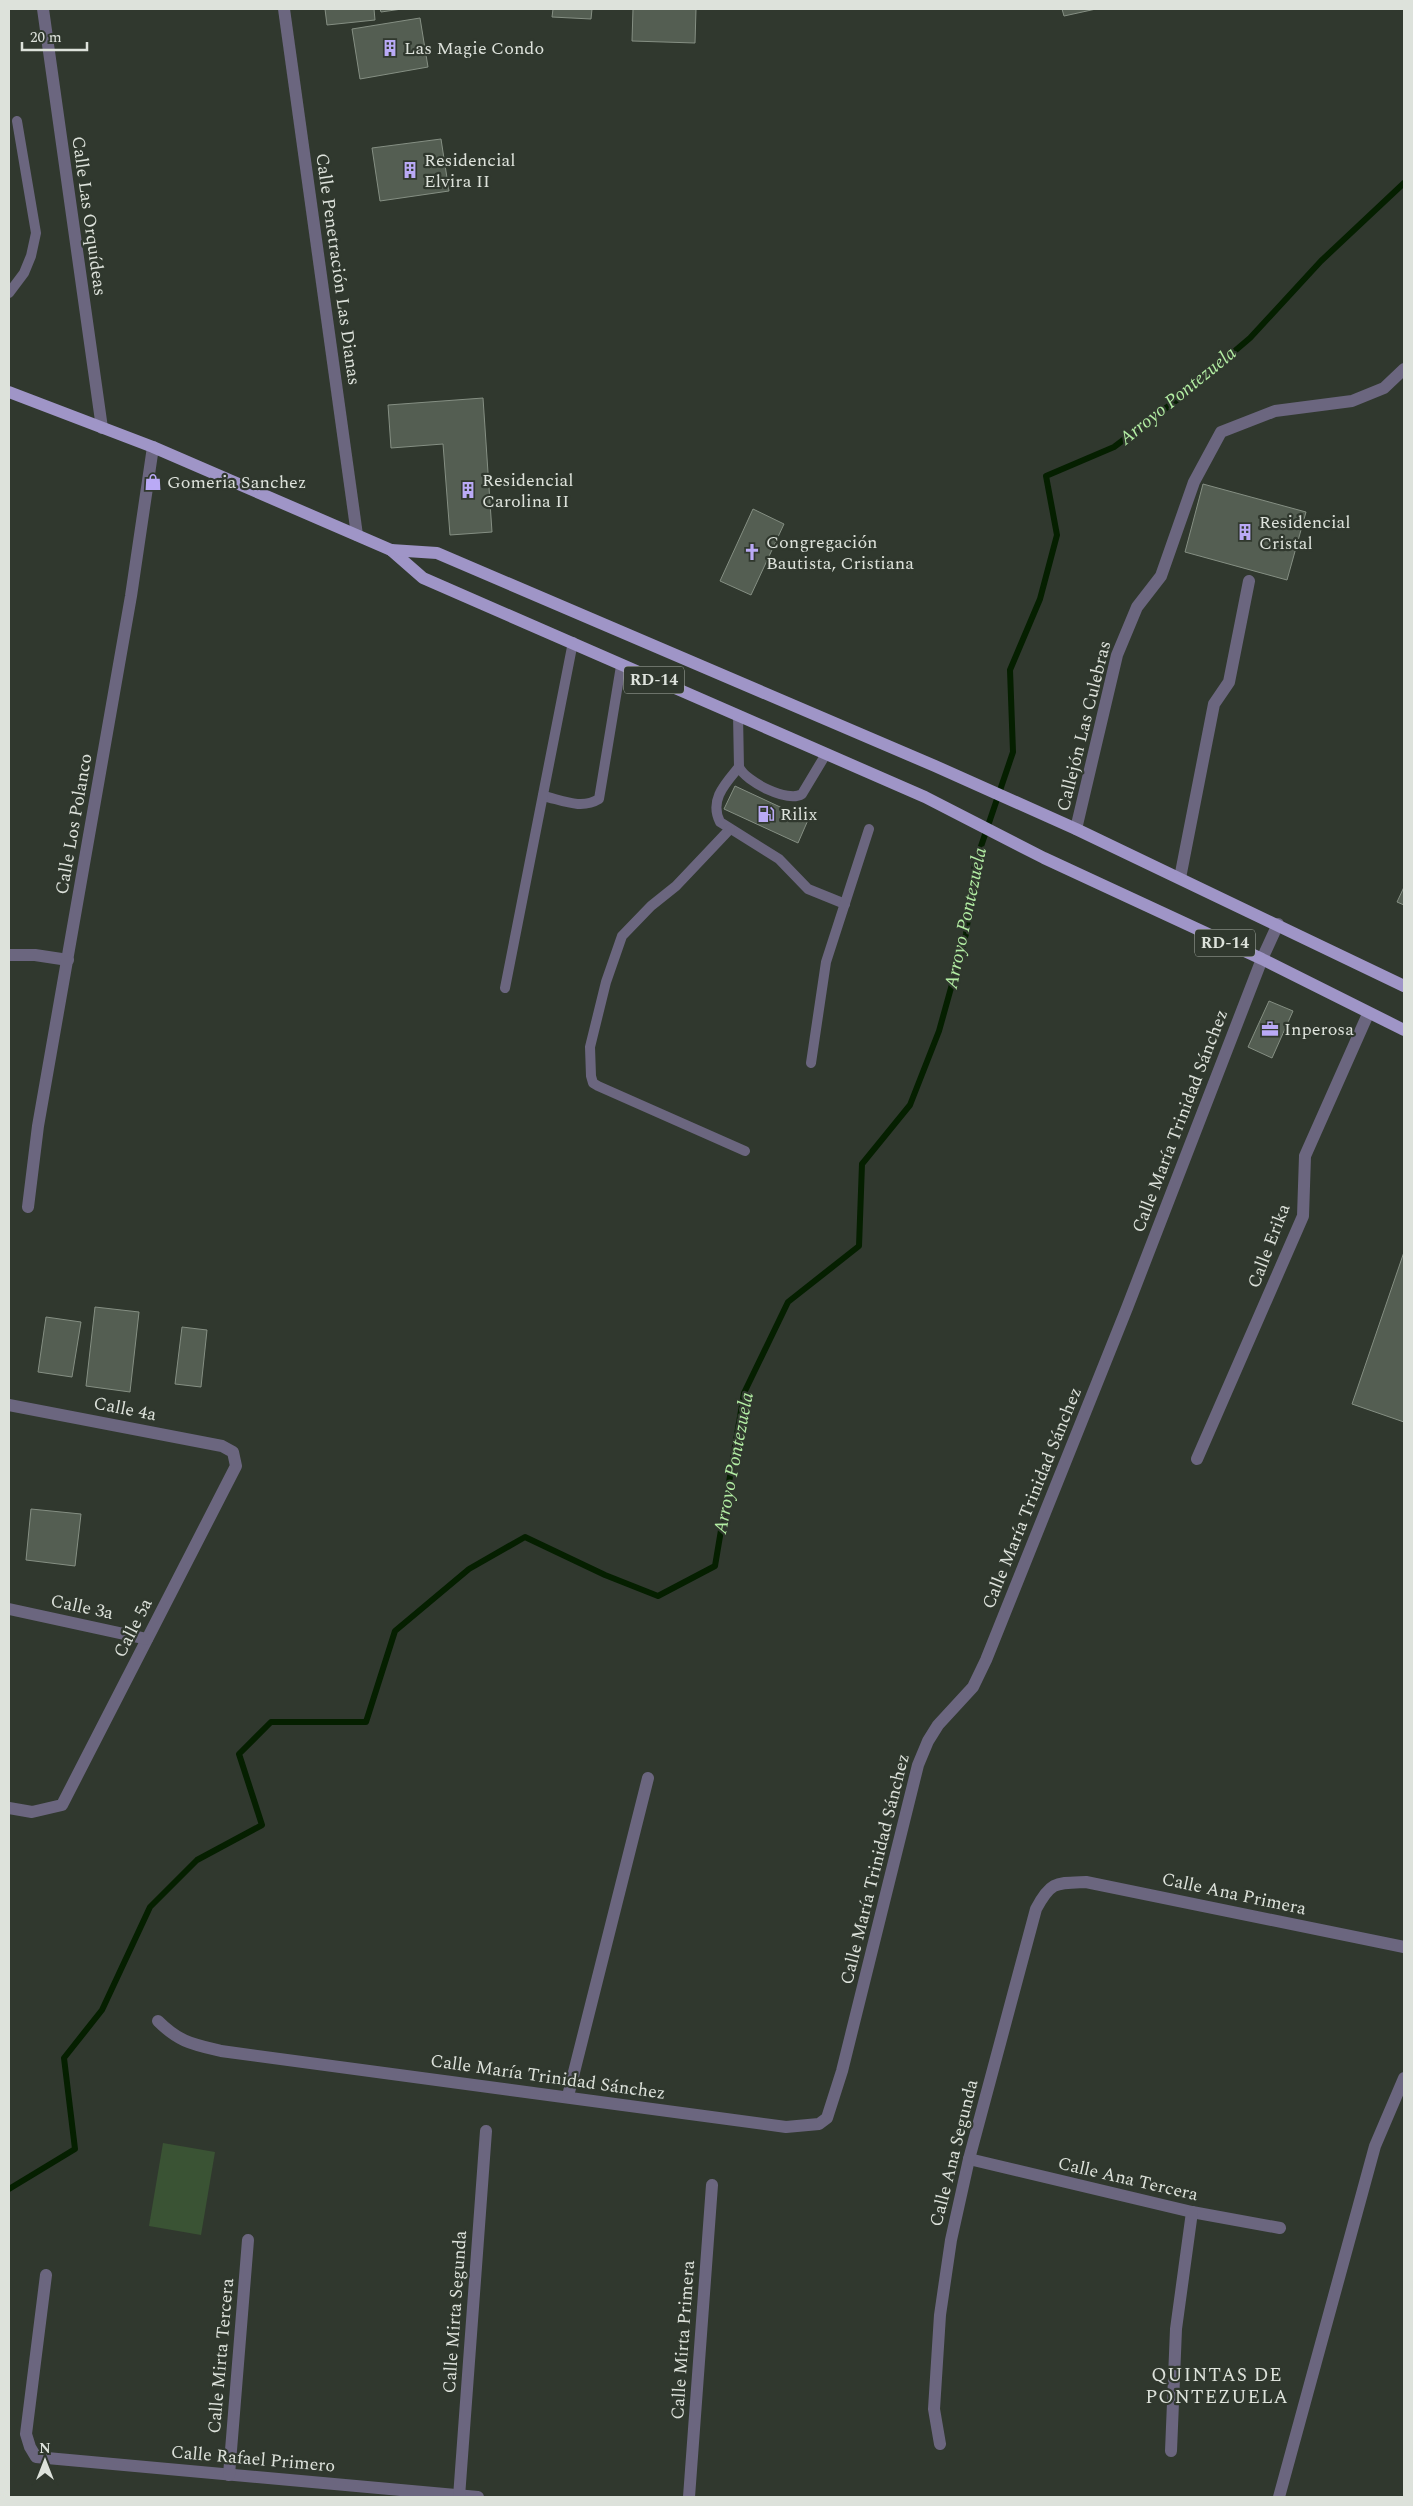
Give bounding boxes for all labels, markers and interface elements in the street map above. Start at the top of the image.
scale bar [22,20,88,52]
text: 20 m [30,26,62,49]
place label: Las Magie Condo [404,35,544,62]
building icon: Las Magie Condo [380,38,400,58]
street label: Calle Las Orquídeas [64,134,114,298]
place label: Residencial Elvira II [424,147,516,195]
street label: Calle Penetración Las Dianas [308,151,368,387]
building icon: Residencial Elvira II [400,160,420,180]
water label: Arroyo Pontezuela [1112,339,1243,453]
place label: Residencial Carolina II [482,467,574,515]
place label: Gomeria Sanchez [167,469,307,496]
shop icon: Gomeria Sanchez [143,472,163,492]
building icon: Residencial Carolina II [458,480,478,500]
place label: Residencial Cristal [1259,509,1351,557]
building icon: Residencial Cristal [1235,522,1255,542]
place label: Congregación Bautista, Cristiana [766,529,914,577]
church icon: Congregación Bautista, Cristiana [742,542,762,562]
street label: Callejón Las Culebras [1050,638,1118,814]
road number: RD-14 [624,666,684,694]
street label: Calle Los Polanco [48,751,100,897]
place label: Rilix [780,801,817,828]
fuel station icon: Rilix [756,804,776,824]
water label: Arroyo Pontezuela [937,844,995,992]
road number: RD-14 [1195,930,1255,956]
street label: Calle María Trinidad Sánchez [1125,1005,1235,1237]
place label: Inperosa [1284,1016,1354,1043]
office icon: Inperosa [1260,1019,1280,1039]
street label: Calle Erika [1241,1200,1298,1292]
street label: Calle María Trinidad Sánchez [975,1383,1089,1613]
water label: Arroyo Pontezuela [706,1389,762,1537]
street label: Calle 4a [91,1390,159,1428]
street label: Calle 3a [48,1587,116,1627]
street label: Calle 5a [107,1593,160,1662]
street label: Calle María Trinidad Sánchez [833,1751,917,1987]
street label: Calle Ana Primera [1159,1865,1309,1923]
street label: Calle María Trinidad Sánchez [429,2047,667,2107]
street label: Calle Ana Segunda [923,2076,985,2229]
street label: Calle Ana Tercera [1055,2150,1201,2208]
street label: Calle Mirta Segunda [436,2229,474,2394]
street label: Calle Mirta Primera [664,2259,702,2421]
street label: Calle Mirta Tercera [201,2277,241,2435]
district label: QUINTAS DE PONTEZUELA [1145,2361,1289,2412]
north arrow [20,2436,70,2486]
text: N [39,2438,51,2459]
street label: Calle Rafael Primero [170,2438,336,2480]

